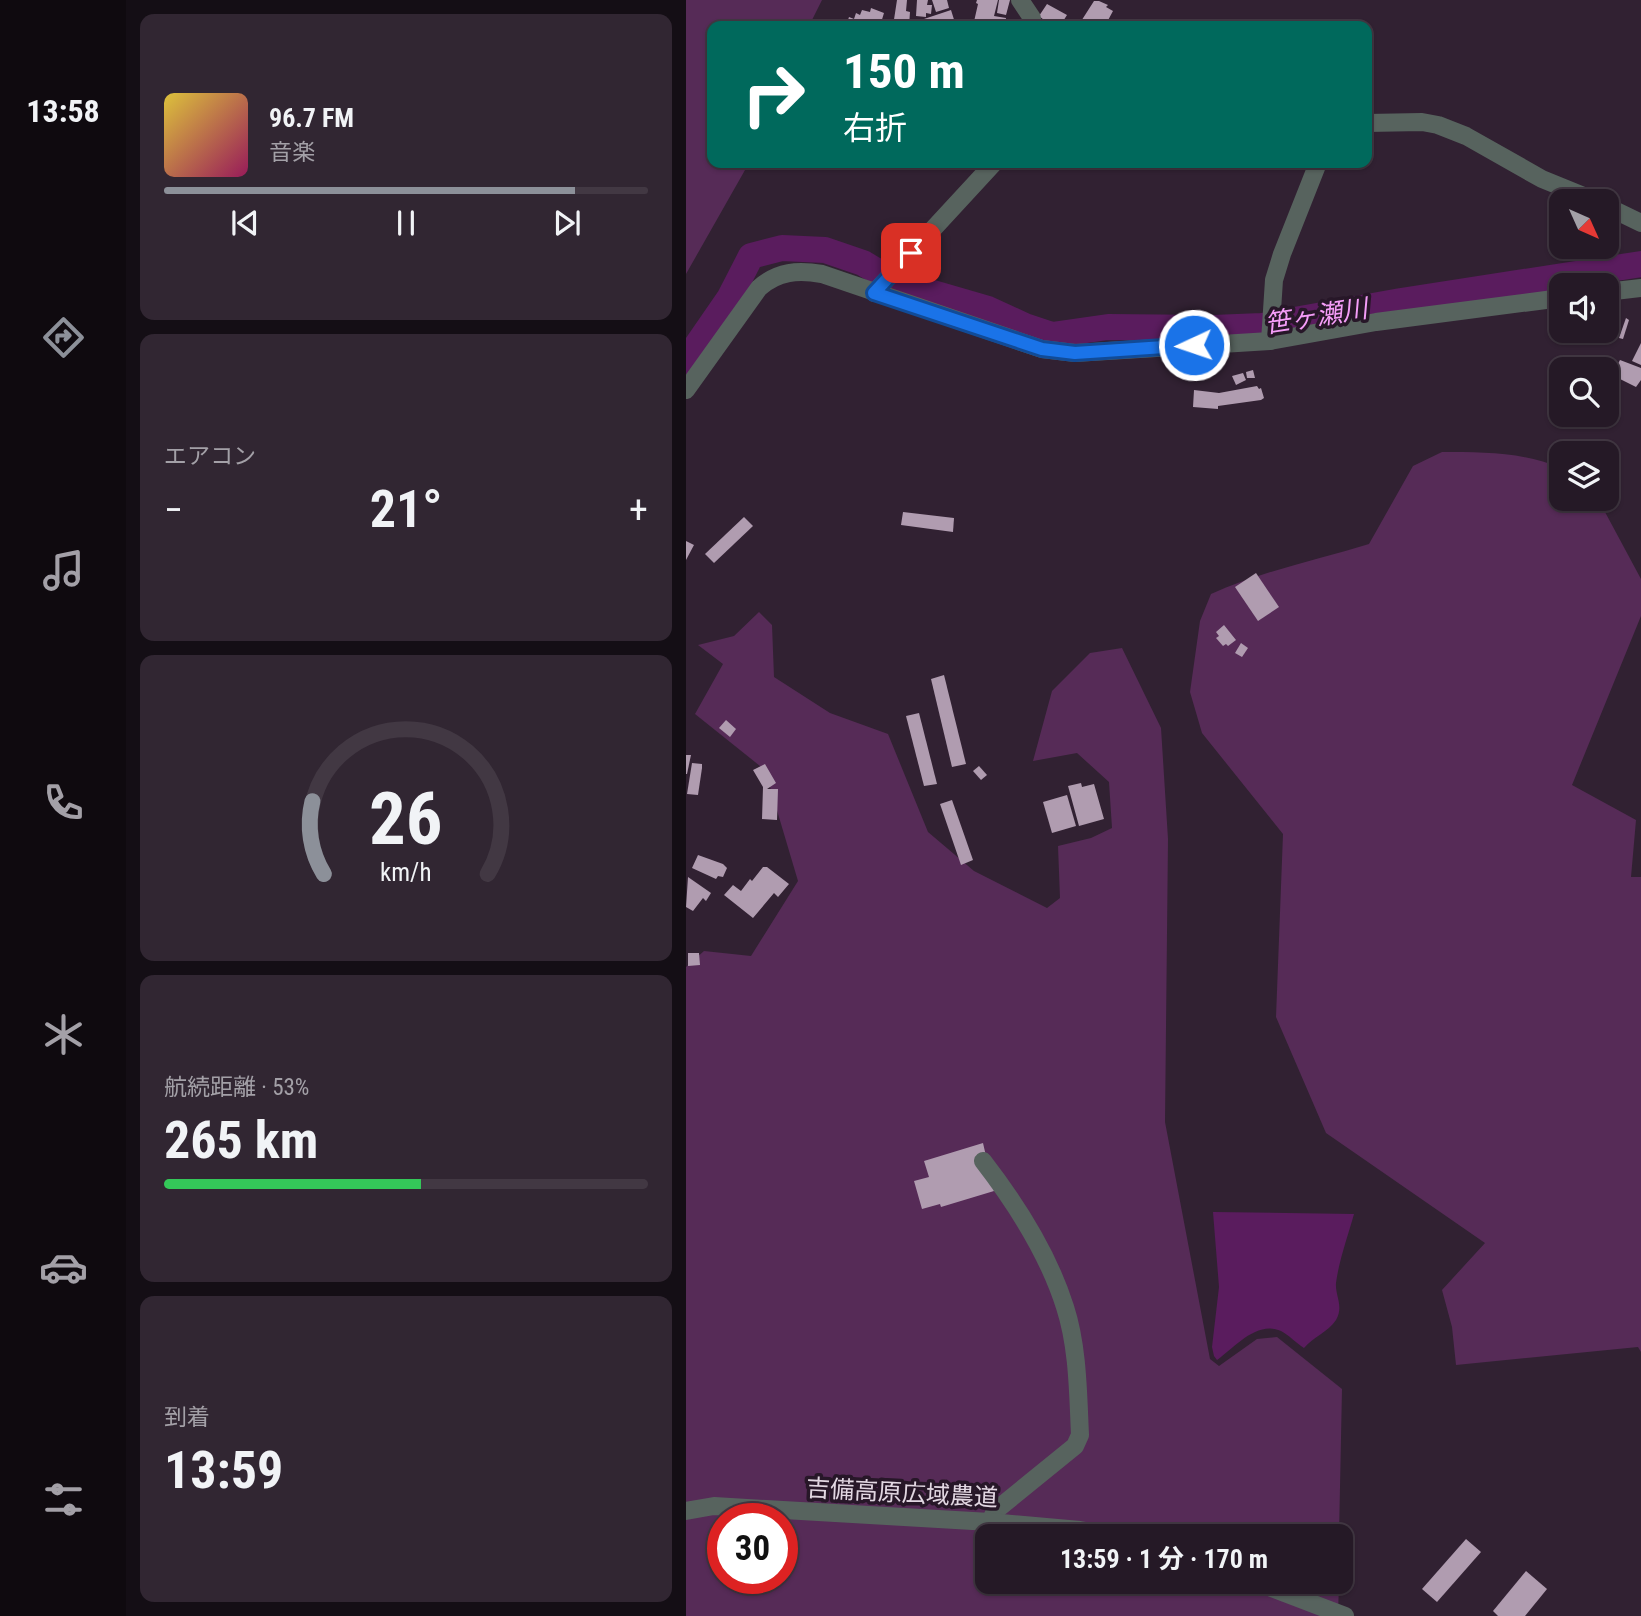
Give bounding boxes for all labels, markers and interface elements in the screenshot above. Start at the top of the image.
text: 150 m [843,43,965,100]
icon: right [728,49,819,140]
text: 13:58 [26,92,100,130]
text: 96.7 FM [269,103,354,133]
text: 右折 [843,109,907,147]
text: 音楽 [269,139,315,166]
north arrow [1549,189,1619,259]
map controls [1549,189,1619,511]
icon: previous [226,204,264,242]
icon: pause [387,204,425,242]
icon: next [548,204,586,242]
pin [881,223,941,283]
icon: arrive [892,234,930,272]
button: sound [1549,273,1619,343]
water label: 笹ヶ瀬川 [1262,293,1373,339]
position arrow [1157,308,1231,382]
icon: directions [39,313,88,362]
button: search [1549,357,1619,427]
button: layers [1549,441,1619,511]
text: エアコン [164,443,256,470]
text: 21° [370,479,442,540]
text: − [164,488,183,532]
text: + [629,488,648,532]
icon: music [39,546,88,595]
text: 26 [369,776,443,862]
icon: phone [39,778,88,827]
text: km/h [380,858,432,887]
icon: climate [39,1010,88,1059]
text: 航続距離 · 53% [164,1074,309,1101]
text: 265 km [164,1110,318,1171]
icon: car [39,1243,88,1292]
text: 到着 [164,1404,210,1431]
text: 13:59 [164,1440,283,1501]
street label: 吉備高原広域農道 [805,1474,999,1512]
icon: filters [39,1475,88,1524]
speed limit sign: 30 [707,1503,798,1594]
text: 13:59 · 1 分 · 170 m [1060,1544,1268,1574]

